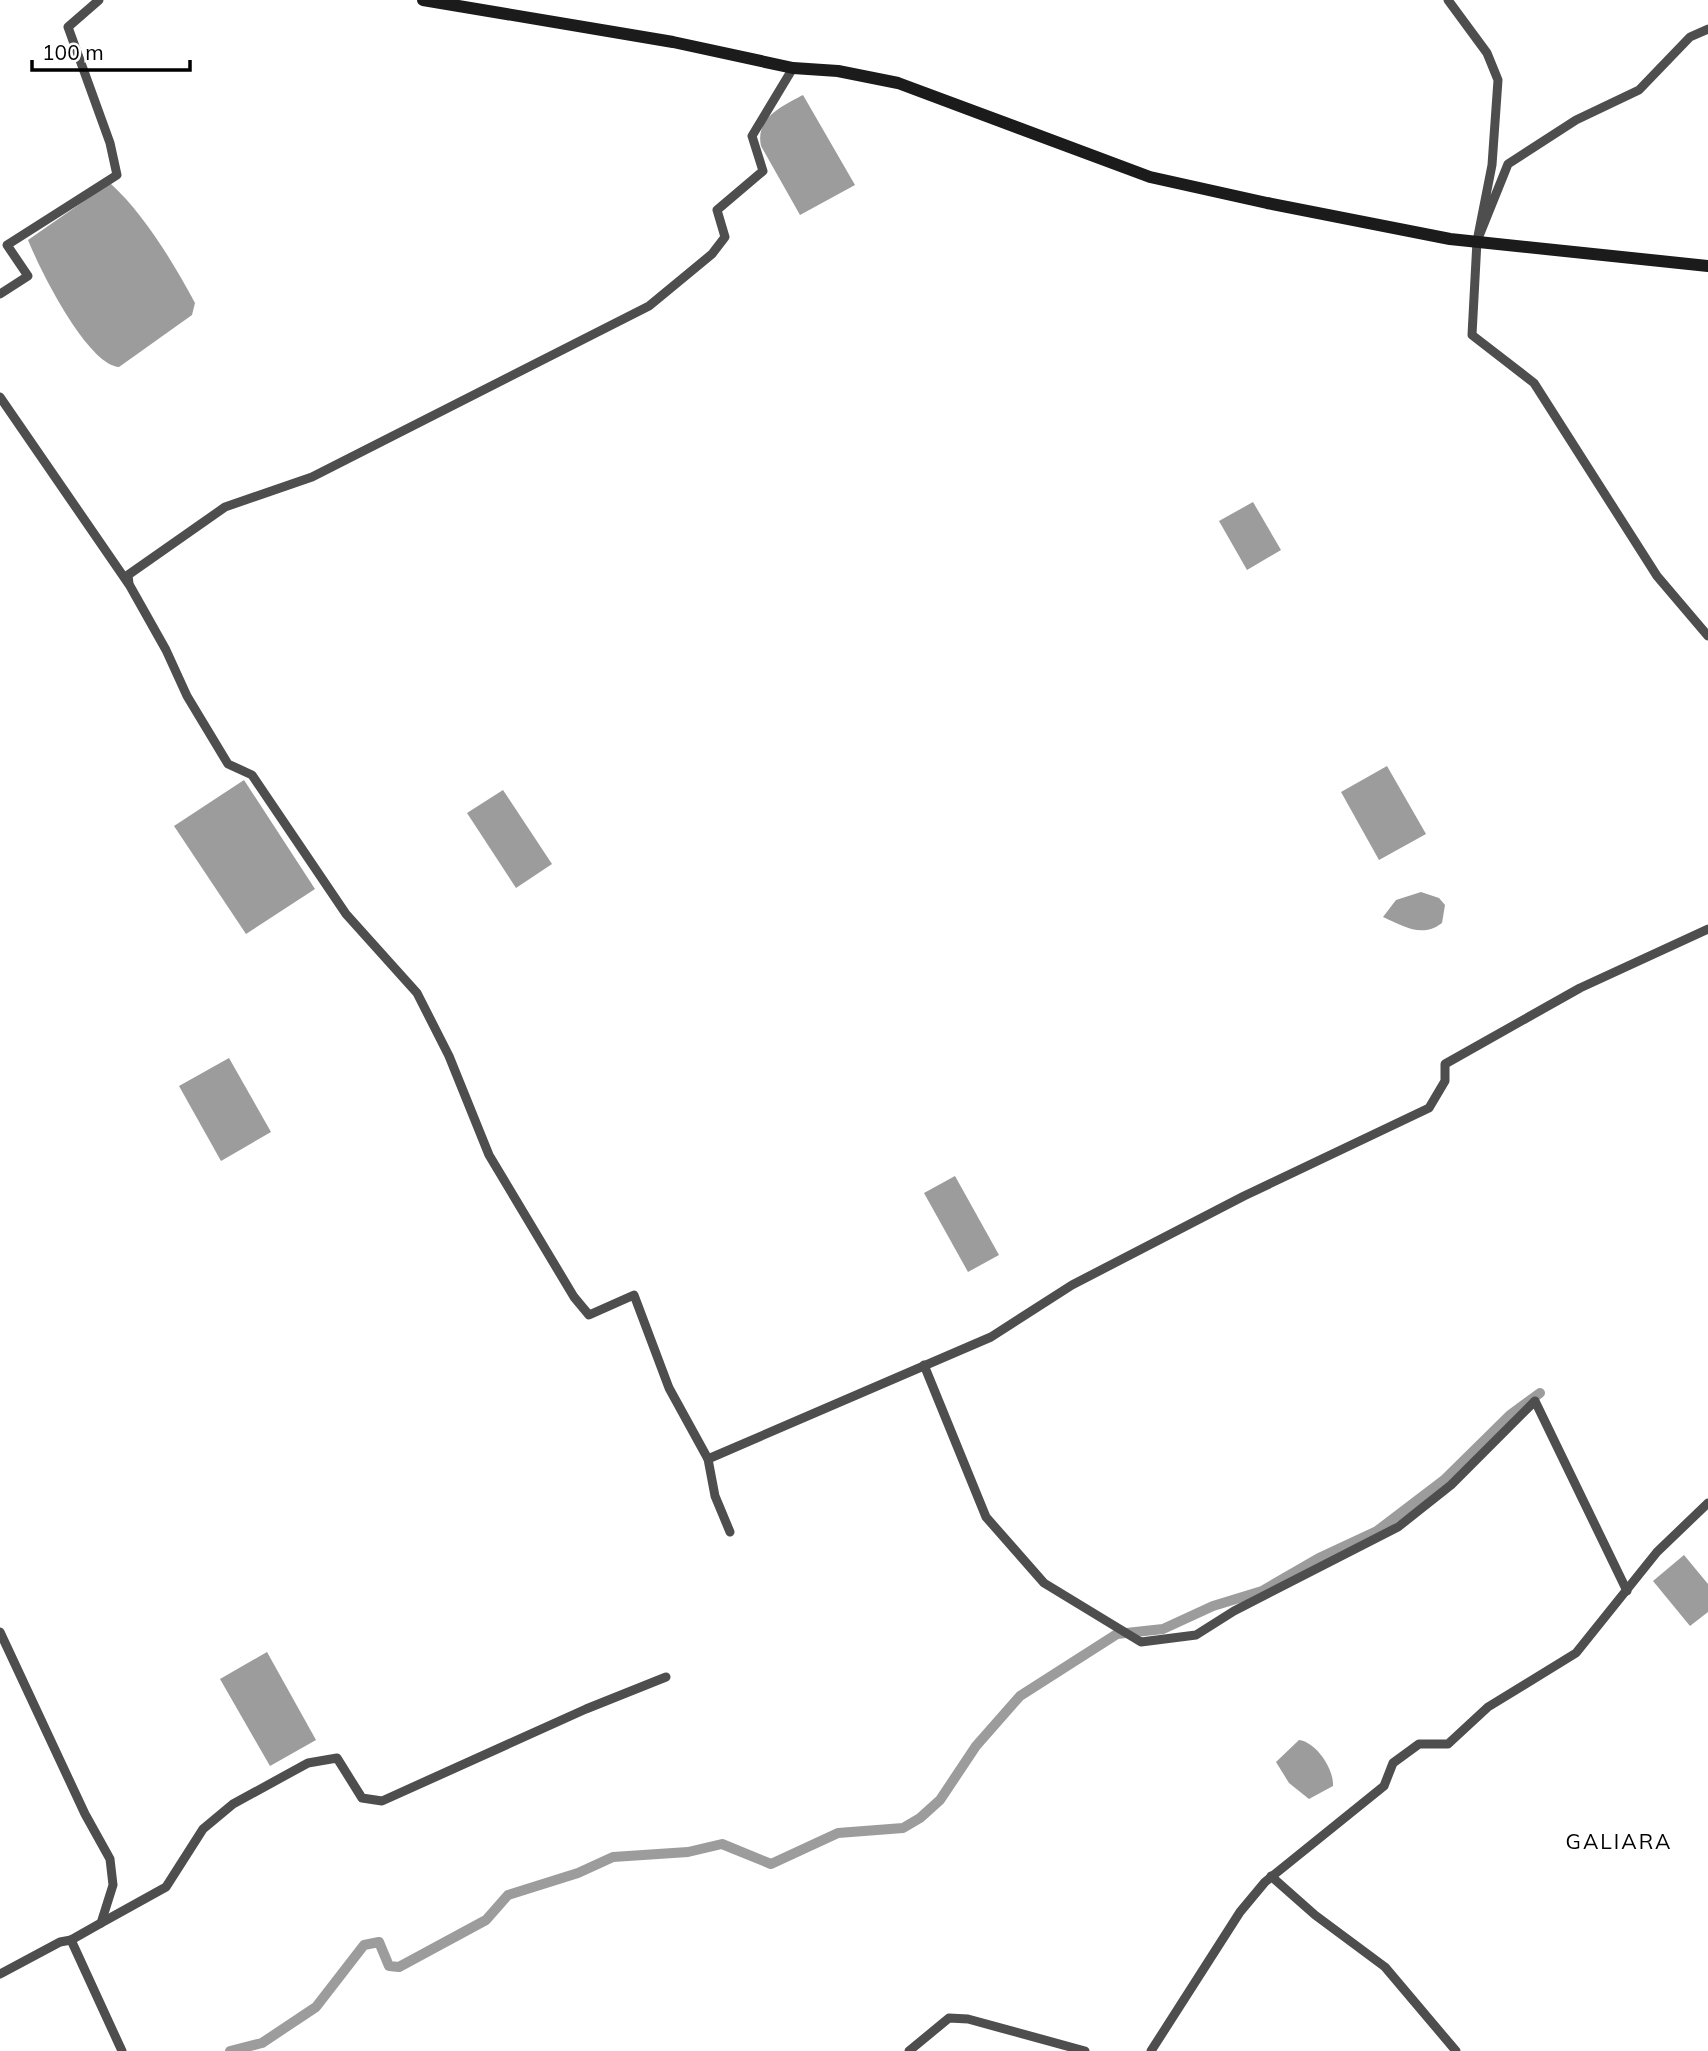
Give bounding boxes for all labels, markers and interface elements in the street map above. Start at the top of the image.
scale bar [32,28,189,72]
text: 100 m [42,39,104,65]
district label: GALIARA [1566,1828,1672,1854]

